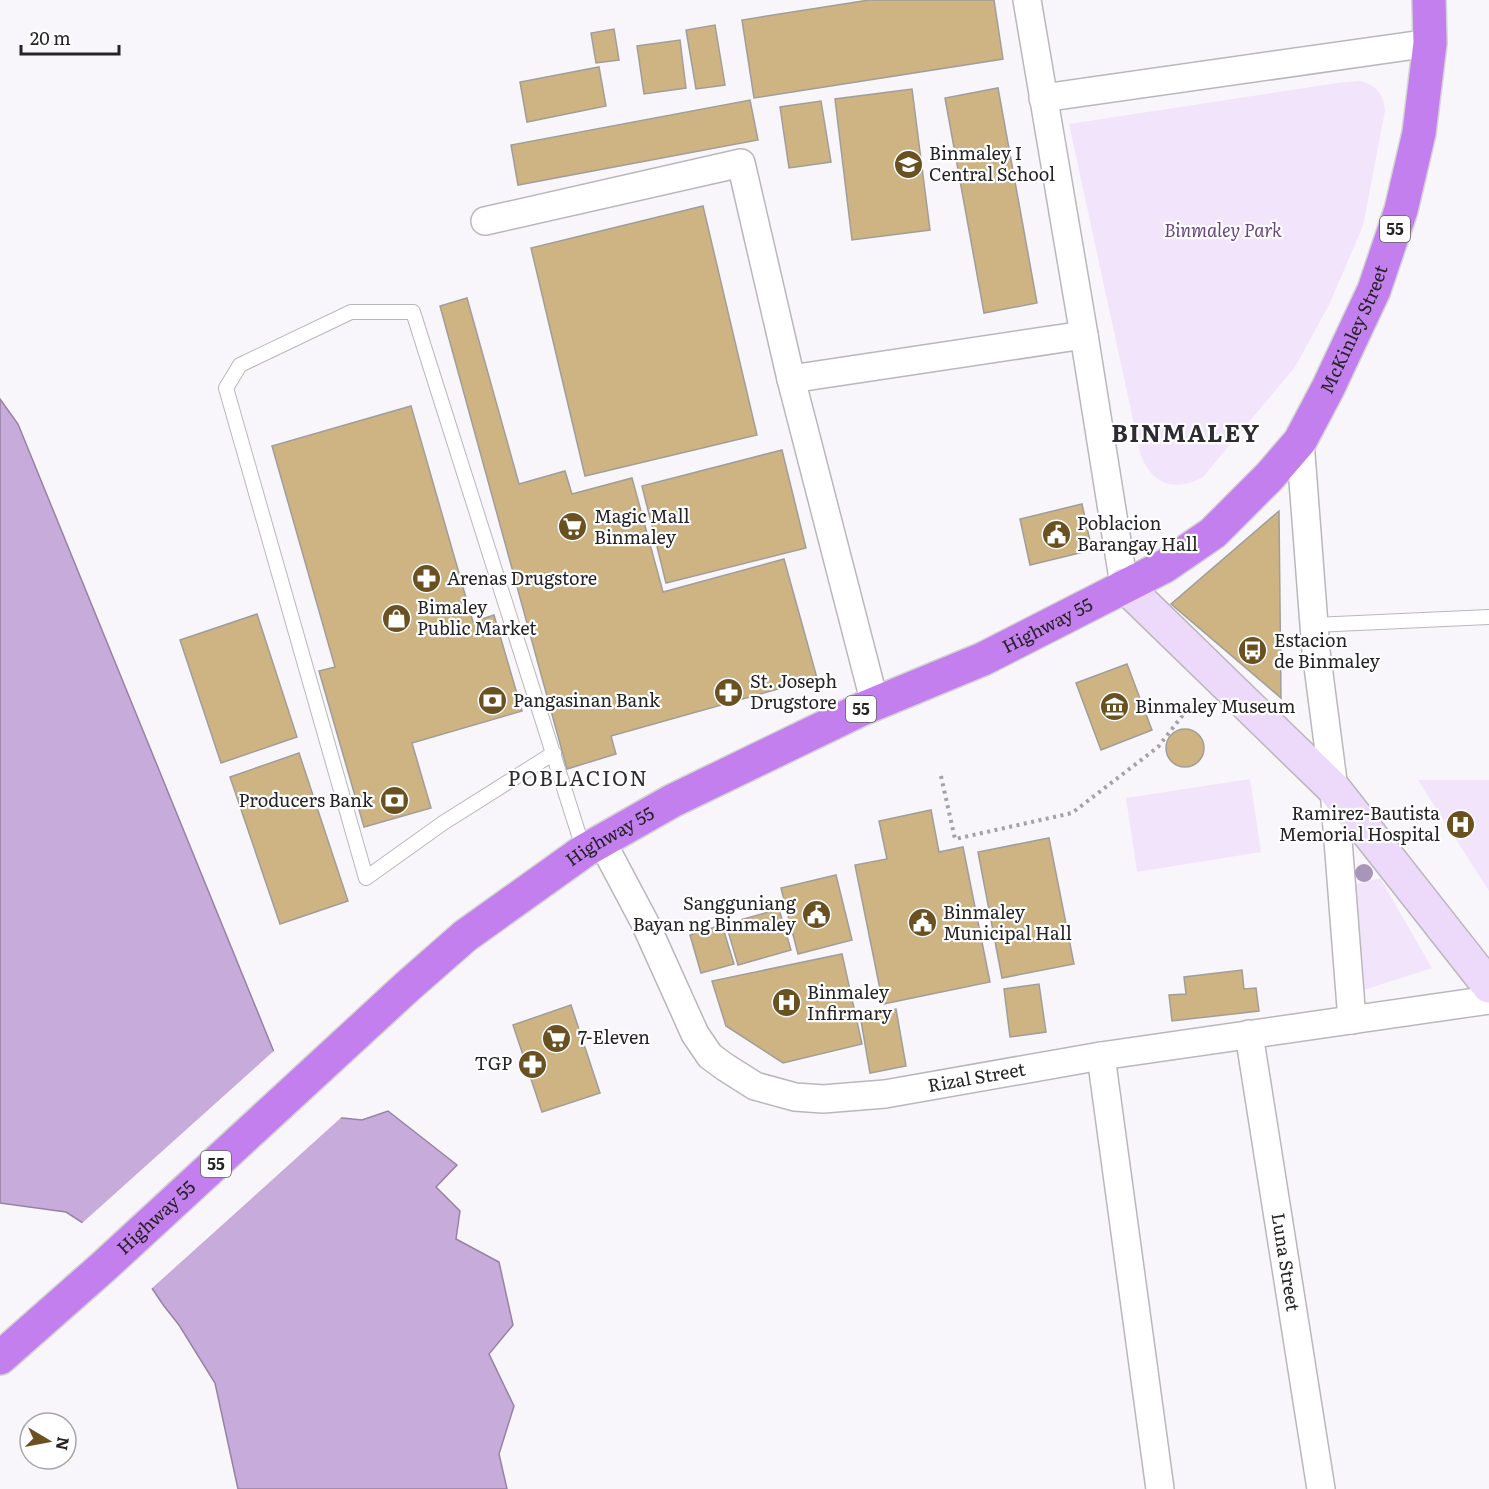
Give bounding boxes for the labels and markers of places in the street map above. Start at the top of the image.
place label: Binmaley I Central School [929,139,1055,187]
school or university icon: Binmaley I Central School [892,148,924,180]
place label: Magic Mall Binmaley [594,502,689,550]
place label: Poblacion Barangay Hall [1077,509,1198,557]
supermarket icon: Magic Mall Binmaley [557,511,589,543]
public building icon: Poblacion Barangay Hall [1040,518,1072,550]
pharmacy icon: Arenas Drugstore [410,563,442,595]
place label: Arenas Drugstore [447,564,597,591]
place label: Bimaley Public Market [417,593,537,641]
shop icon: Bimaley Public Market [380,602,412,634]
place label: Estacion de Binmaley [1274,626,1380,674]
bus stop icon: Estacion de Binmaley [1237,635,1269,667]
place label: St. Joseph Drugstore [750,667,837,715]
pharmacy icon: St. Joseph Drugstore [713,676,745,708]
bank icon: Pangasinan Bank [476,685,508,717]
place label: Pangasinan Bank [513,686,661,713]
museum icon: Binmaley Museum [1098,691,1130,723]
place label: Binmaley Museum [1135,692,1296,719]
bank icon: Producers Bank [378,785,410,817]
place label: Producers Bank [239,786,374,813]
place label: Ramirez-Bautista Memorial Hospital [1279,799,1440,847]
hospital icon: Ramirez-Bautista Memorial Hospital [1445,808,1477,840]
place label: Sangguniang Bayan ng Binmaley [633,889,797,937]
public building icon: Sangguniang Bayan ng Binmaley [801,898,833,930]
place label: Binmaley Municipal Hall [943,898,1072,946]
public building icon: Binmaley Municipal Hall [906,907,938,939]
place label: Binmaley Infirmary [807,978,893,1026]
hospital icon: Binmaley Infirmary [770,987,802,1019]
supermarket icon: 7-Eleven [541,1022,573,1054]
place label: 7-Eleven [578,1023,650,1050]
pharmacy icon: TGP [517,1048,549,1080]
place label: TGP [475,1049,512,1076]

